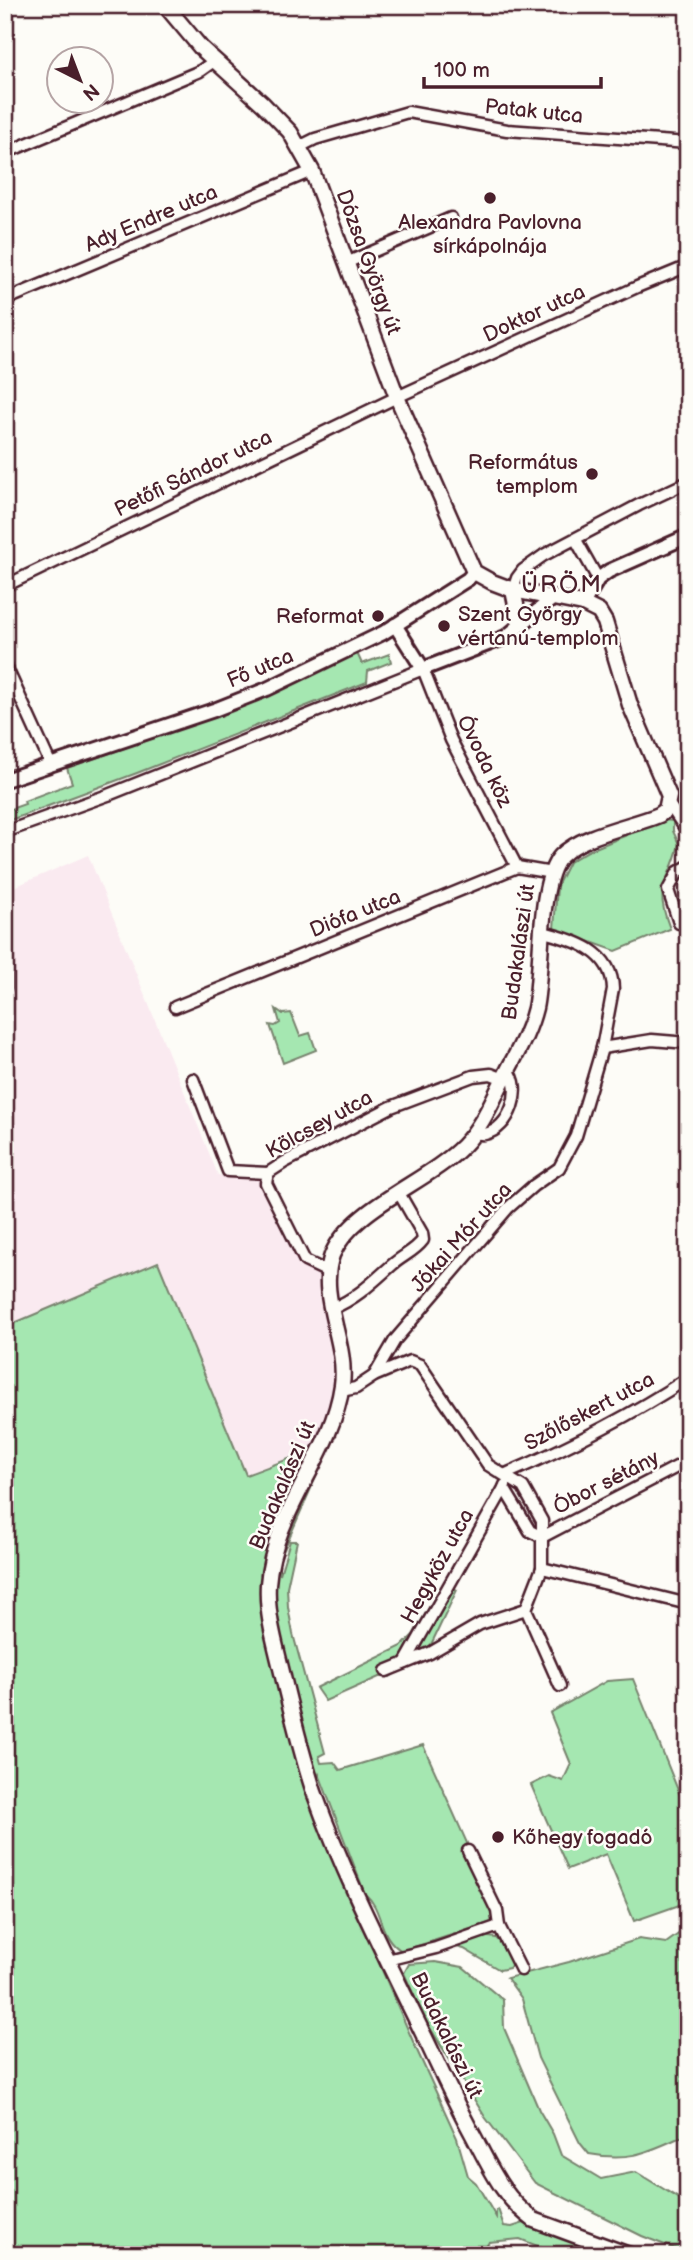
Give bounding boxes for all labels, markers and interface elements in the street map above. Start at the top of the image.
north arrow [46,46,116,116]
scale bar [424,46,600,90]
text: 100 m [434,58,490,83]
text: N [77,78,103,105]
street label: Patak utca [484,94,584,129]
street label: Ady Endre utca [81,179,221,258]
street label: Dózsa György út [331,186,407,339]
marker: Alexandra Pavlovna sírkápolnája [482,190,498,206]
place label: Alexandra Pavlovna sírkápolnája [398,210,582,259]
street label: Doktor utca [479,279,589,348]
street label: Petőfi Sándor utca [110,425,276,522]
place label: Református templom [468,450,578,499]
marker: Református templom [584,466,600,482]
district label: ÜRÖM [521,570,603,599]
place label: Szent György vértanú-templom [457,602,619,651]
place label: Reformat [276,604,365,629]
marker: Reformat [370,608,386,624]
marker: Szent György vértanú-templom [436,618,452,634]
street label: Fő utca [223,643,297,694]
street label: Óvoda köz [452,711,518,812]
street label: Budakalászi út [497,882,540,1022]
street label: Diófa utca [306,884,404,943]
street label: Kölcsey utca [262,1085,377,1164]
street label: Jókai Mór utca [406,1177,517,1297]
street label: Szőlőskert utca [520,1367,658,1456]
street label: Budakalászi út [244,1417,321,1553]
street label: Óbor sétány [549,1445,664,1520]
street label: Hegyköz utca [396,1505,479,1628]
place label: Kőhegy fogadó [512,1825,653,1850]
marker: Kőhegy fogadó [490,1829,506,1845]
street label: Budakalászi út [405,1968,488,2103]

